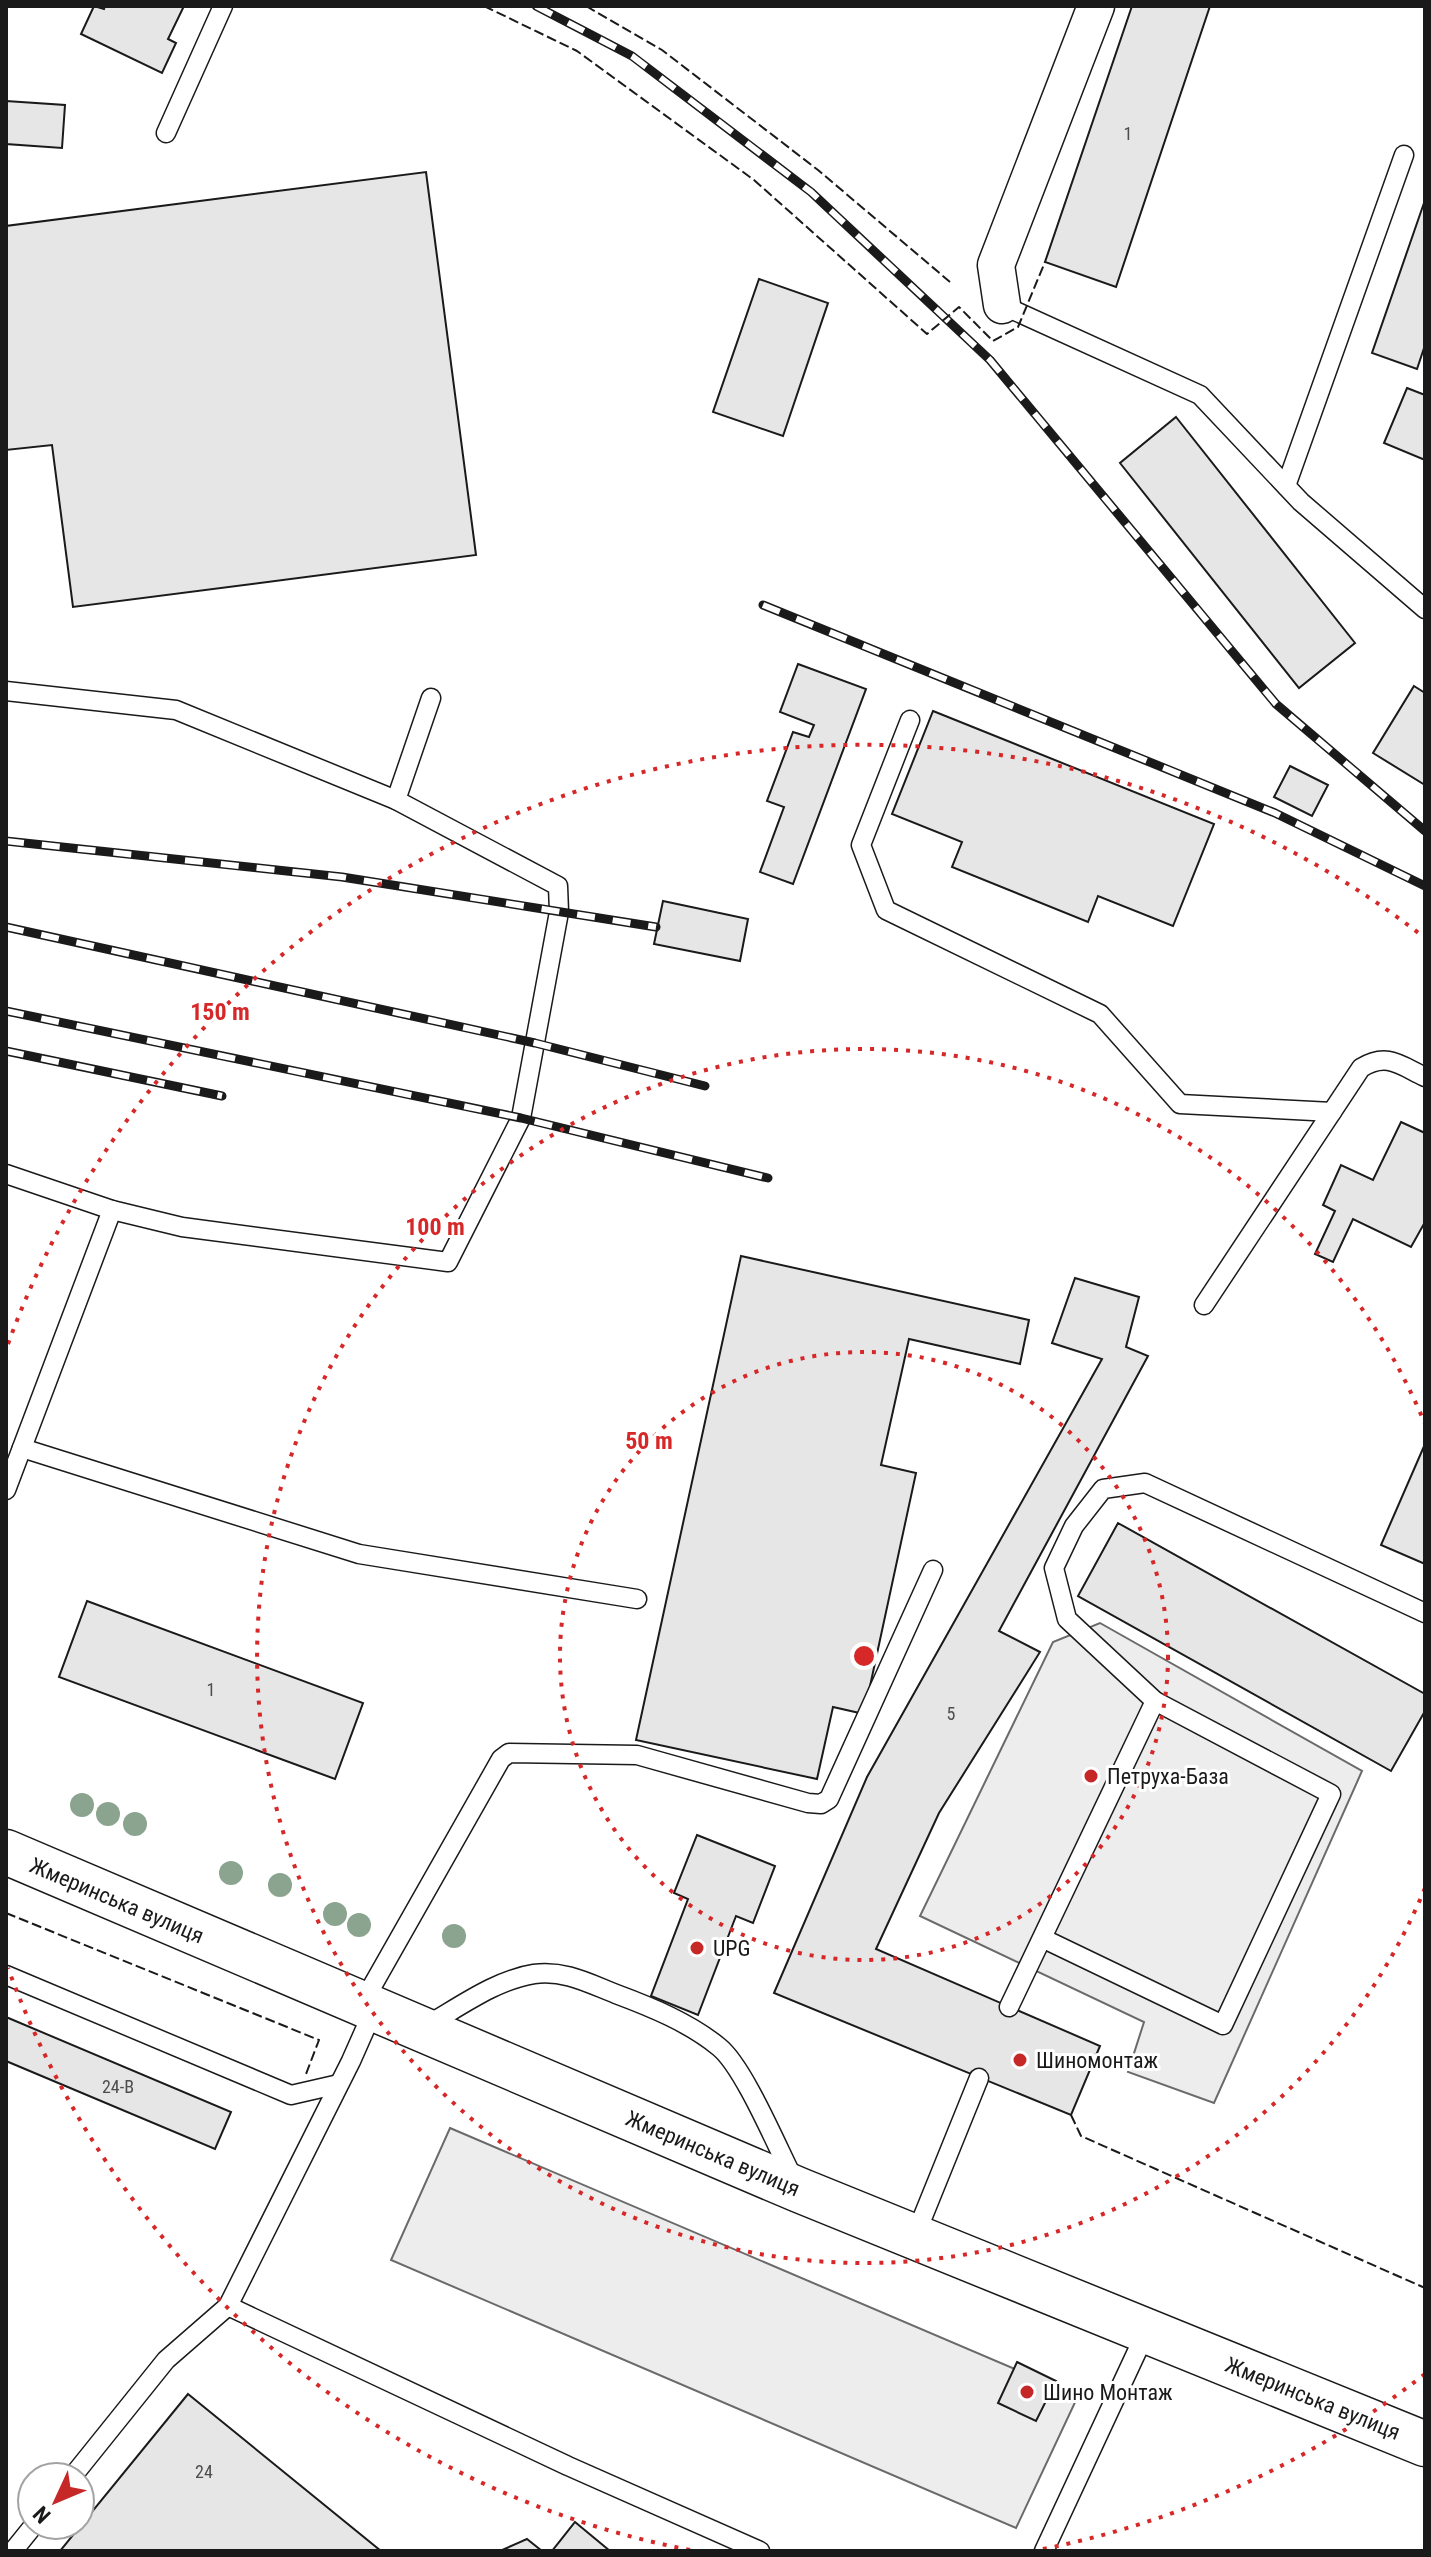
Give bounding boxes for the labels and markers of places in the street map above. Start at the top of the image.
centre of rings [850,1642,878,1670]
place label: Петруха-База [1107,1764,1229,1789]
marker: Петруха-База [1082,1767,1100,1785]
place label: UPG [713,1936,751,1961]
marker: UPG [688,1939,706,1957]
place label: Шиномонтаж [1036,2048,1159,2073]
marker: Шиномонтаж [1011,2051,1029,2069]
place label: Шино Монтаж [1043,2380,1173,2405]
marker: Шино Монтаж [1018,2383,1036,2401]

